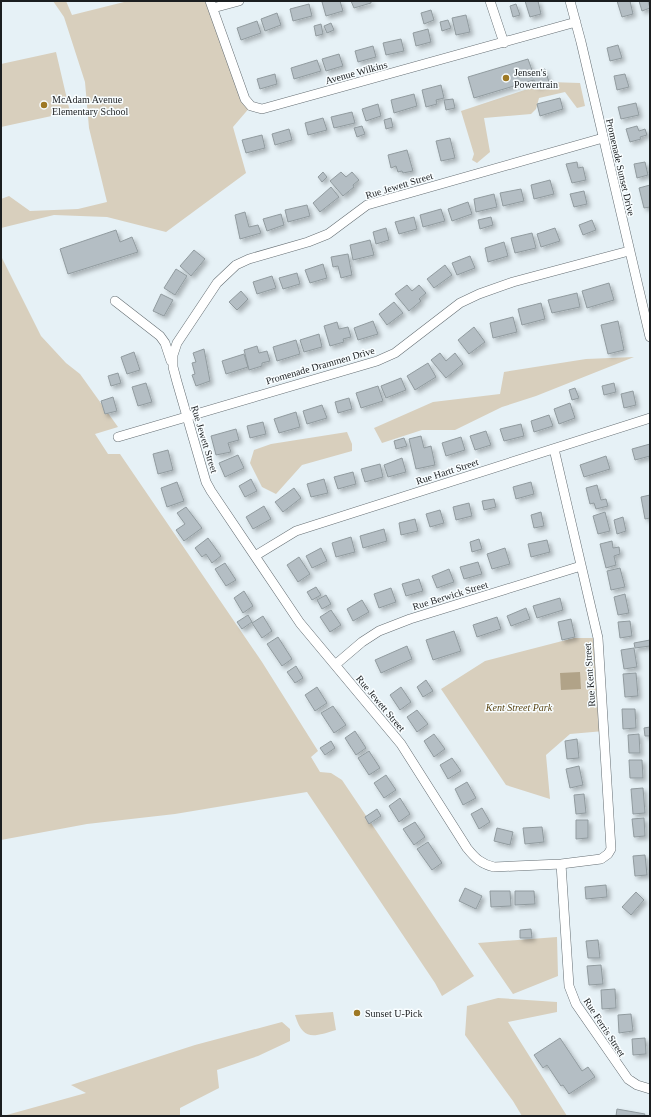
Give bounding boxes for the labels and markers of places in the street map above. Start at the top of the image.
place label: Jensen's Powertrain [514,67,558,90]
marker: Jensen's Powertrain [501,73,511,83]
place label: McAdam Avenue Elementary School [52,94,129,117]
marker: McAdam Avenue Elementary School [39,100,49,110]
marker: Sunset U-Pick [352,1008,362,1018]
place label: Sunset U-Pick [365,1008,423,1019]

